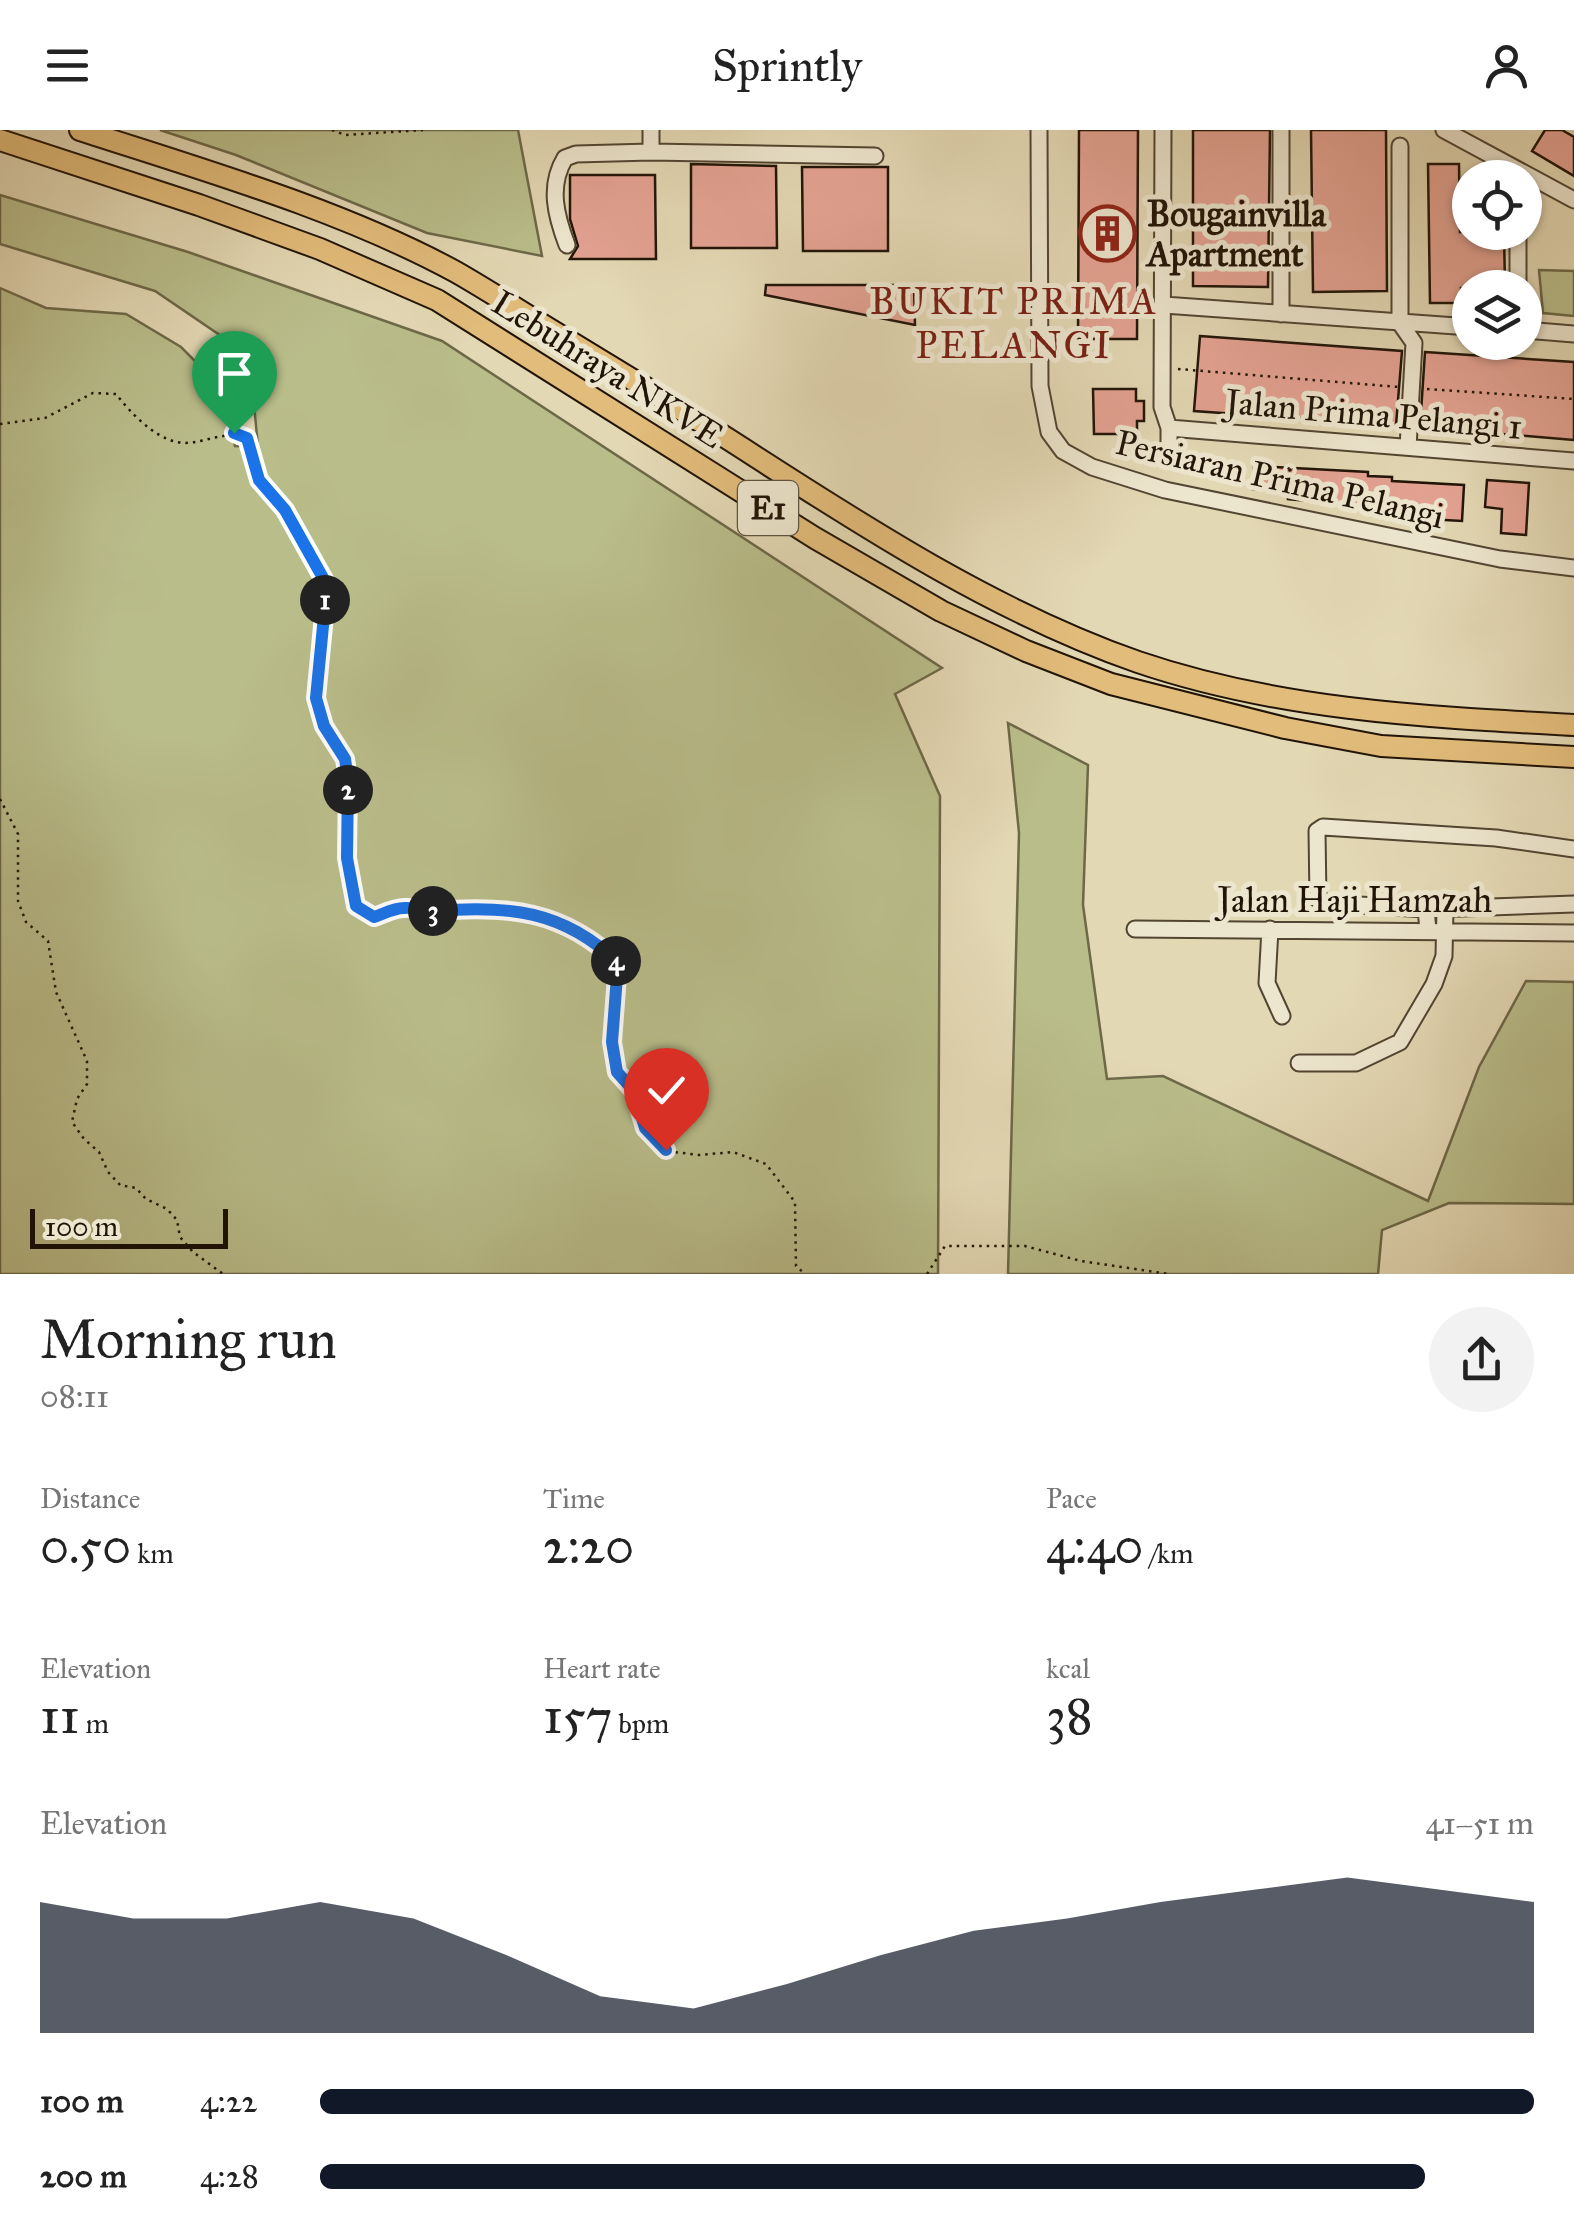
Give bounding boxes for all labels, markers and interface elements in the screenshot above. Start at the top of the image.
icon: menu [40,38,95,93]
text: Sprintly [712,38,862,93]
icon: person [1479,38,1534,93]
map controls [1452,160,1542,360]
button: locate [1452,160,1542,250]
place label: Bougainvilla Apartment [1145,193,1327,276]
building icon: Bougainvilla Apartment [1078,204,1138,264]
button: layers [1452,270,1542,360]
district label: BUKIT PRIMA PELANGI [869,278,1159,368]
street label: Lebuhraya NKVE [484,281,731,458]
pin [192,331,277,434]
icon: arrive [207,346,262,401]
street label: Jalan Prima Pelangi 1 [1220,380,1524,449]
street label: Persiaran Prima Pelangi [1112,421,1449,538]
road number: E1 [738,481,798,535]
pin: 1 [300,575,350,625]
text: 1 [319,582,331,617]
pin: 2 [323,765,373,815]
text: 2 [341,772,355,807]
street label: Jalan Haji Hamzah [1214,879,1492,922]
pin: 3 [408,886,458,936]
text: 3 [427,893,439,928]
pin: 4 [591,936,641,986]
text: 4 [608,943,624,978]
pin [624,1048,709,1151]
icon: check [639,1063,694,1118]
scale bar [30,1204,228,1248]
text: 100 m [45,1209,118,1244]
text: Morning run [40,1306,337,1373]
button: share [1429,1307,1534,1412]
text: 08:11 [40,1377,109,1416]
text: Distance [40,1481,140,1516]
text: Time [543,1481,605,1516]
text: Pace [1046,1481,1097,1516]
text: 0.50 [40,1516,131,1577]
text: 2:20 [543,1516,634,1577]
text: 4:40 [1046,1516,1143,1577]
text: km [131,1536,174,1571]
text: /km [1143,1536,1194,1571]
text: Elevation [40,1651,151,1686]
text: Heart rate [543,1651,661,1686]
text: kcal [1046,1651,1090,1686]
text: 11 [40,1686,80,1747]
text: 157 [543,1686,612,1747]
text: 38 [1046,1686,1093,1747]
text: m [80,1706,109,1741]
text: bpm [612,1706,669,1741]
text: Elevation [40,1804,167,1843]
text: 41–51 m [1425,1804,1534,1843]
text: 100 m [40,2082,124,2121]
text: 4:22 [200,2082,257,2121]
text: 200 m [40,2157,127,2196]
text: 4:28 [200,2157,259,2196]

